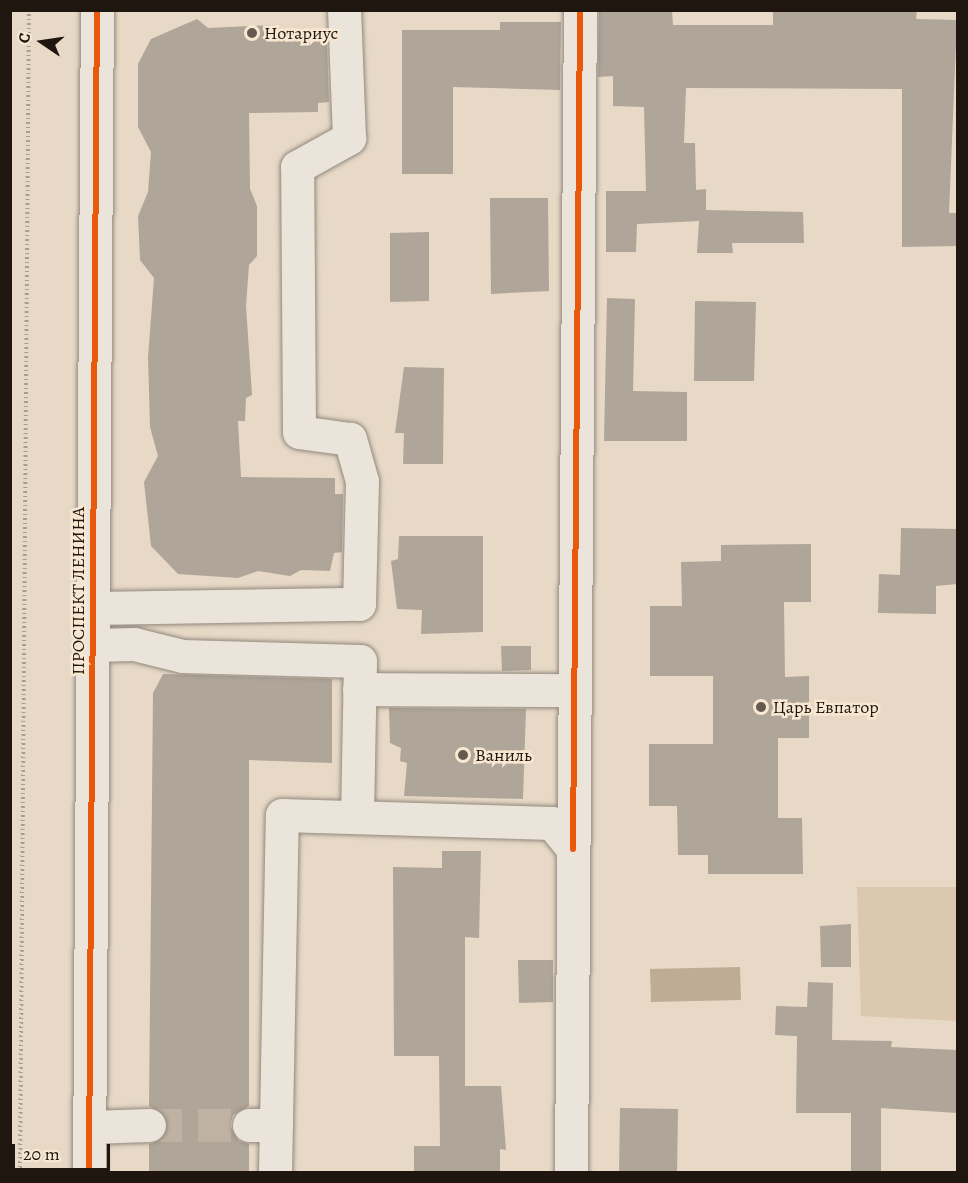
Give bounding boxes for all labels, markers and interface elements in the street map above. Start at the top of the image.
north arrow [12,12,72,72]
place label: Нотариус [264,22,338,44]
marker: Нотариус [245,26,259,40]
text: С [13,31,36,45]
street label: ПРОСПЕКТ ЛЕНИНА [67,507,89,675]
place label: Царь Евпатор [773,696,879,718]
marker: Царь Евпатор [754,700,768,714]
place label: Ваниль [475,744,532,766]
marker: Ваниль [456,748,470,762]
scale bar [15,1132,112,1170]
text: 20 m [23,1142,60,1166]

